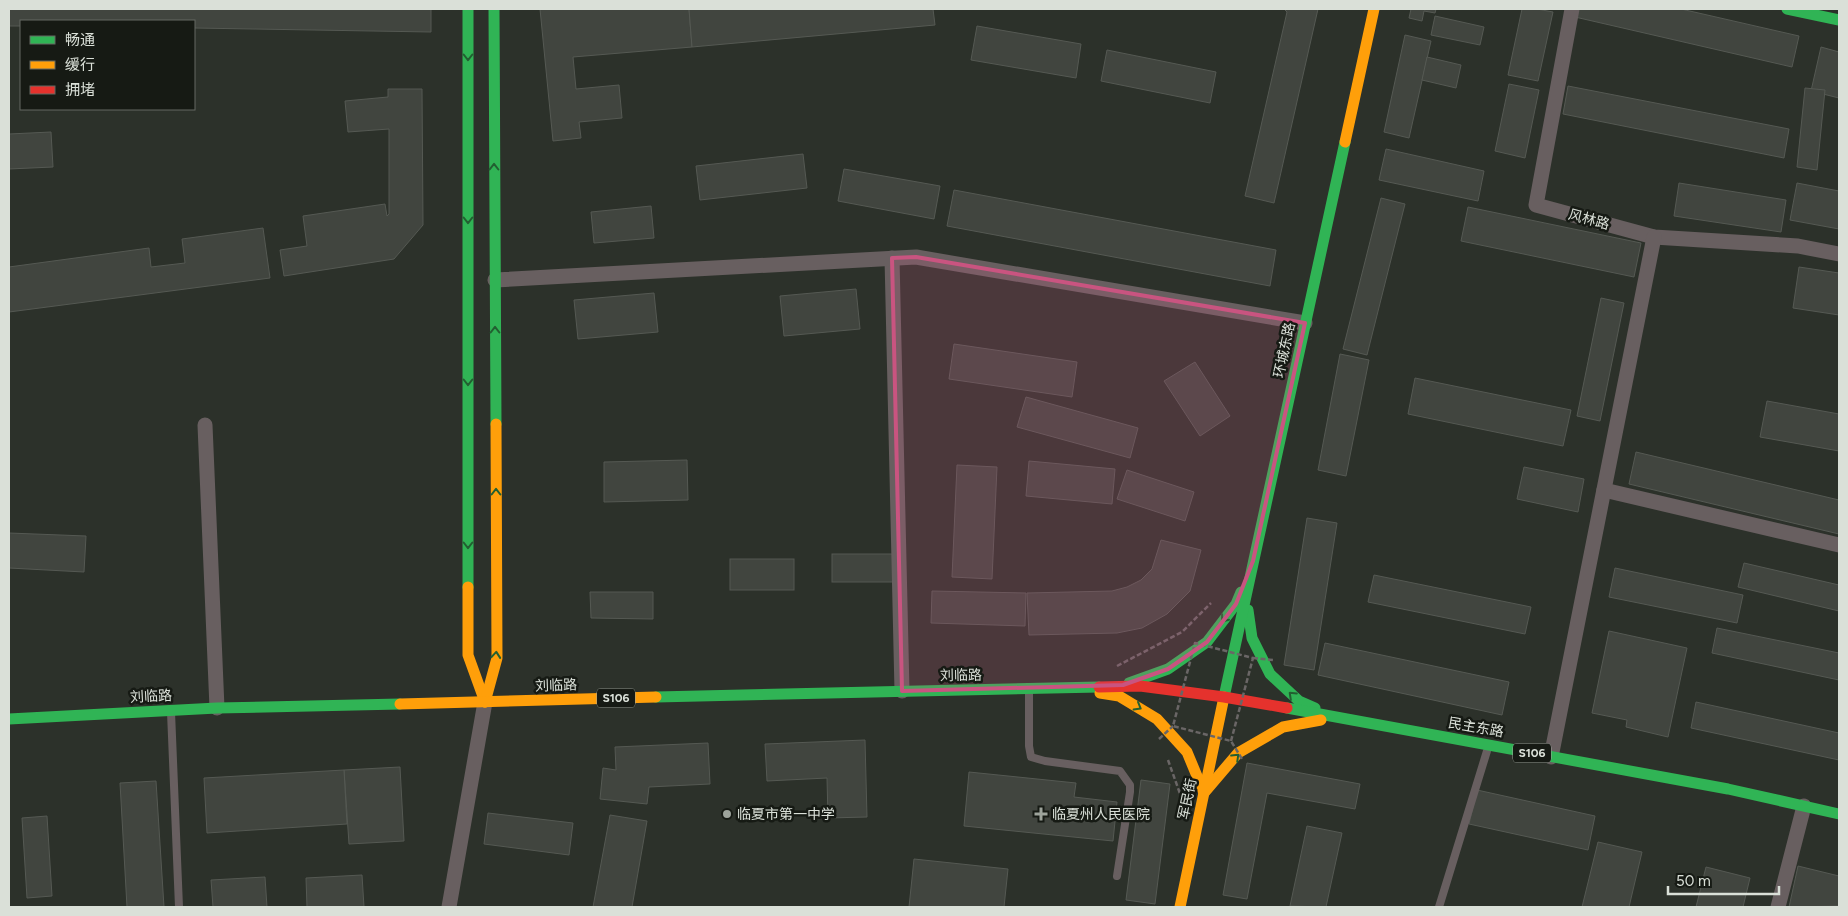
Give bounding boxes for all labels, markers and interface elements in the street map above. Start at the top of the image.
legend [20,20,195,110]
text: 畅通 [65,31,95,49]
one-way arrow [463,54,473,62]
text: 缓行 [65,56,95,74]
text: 拥堵 [65,81,95,99]
one-way arrow [489,163,499,171]
street label: 风林路 [1566,206,1611,233]
one-way arrow [463,216,473,224]
street label: 环城东路 [1270,321,1299,379]
one-way arrow [490,326,500,334]
one-way arrow [463,379,473,387]
one-way arrow [491,488,501,496]
one-way arrow [463,542,473,549]
one-way arrow [1221,613,1230,623]
one-way arrow [491,650,502,658]
street label: 刘临路 [940,667,982,684]
street label: 刘临路 [535,676,577,695]
street label: 刘临路 [130,687,172,706]
road number: S106 [597,688,635,708]
one-way arrow [1289,692,1298,701]
one-way arrow [1132,701,1141,711]
street label: 民主东路 [1447,714,1505,741]
road number: S106 [1513,744,1551,762]
one-way arrow [1230,754,1239,763]
street label: 军民街 [1175,777,1200,821]
place label: 临夏市第一中学 [737,806,835,823]
place label: 临夏州人民医院 [1052,806,1150,823]
marker: 临夏州人民医院 [1034,807,1048,821]
marker: 临夏市第一中学 [721,808,733,820]
scale bar [1668,864,1779,896]
text: 50 m [1676,872,1711,890]

